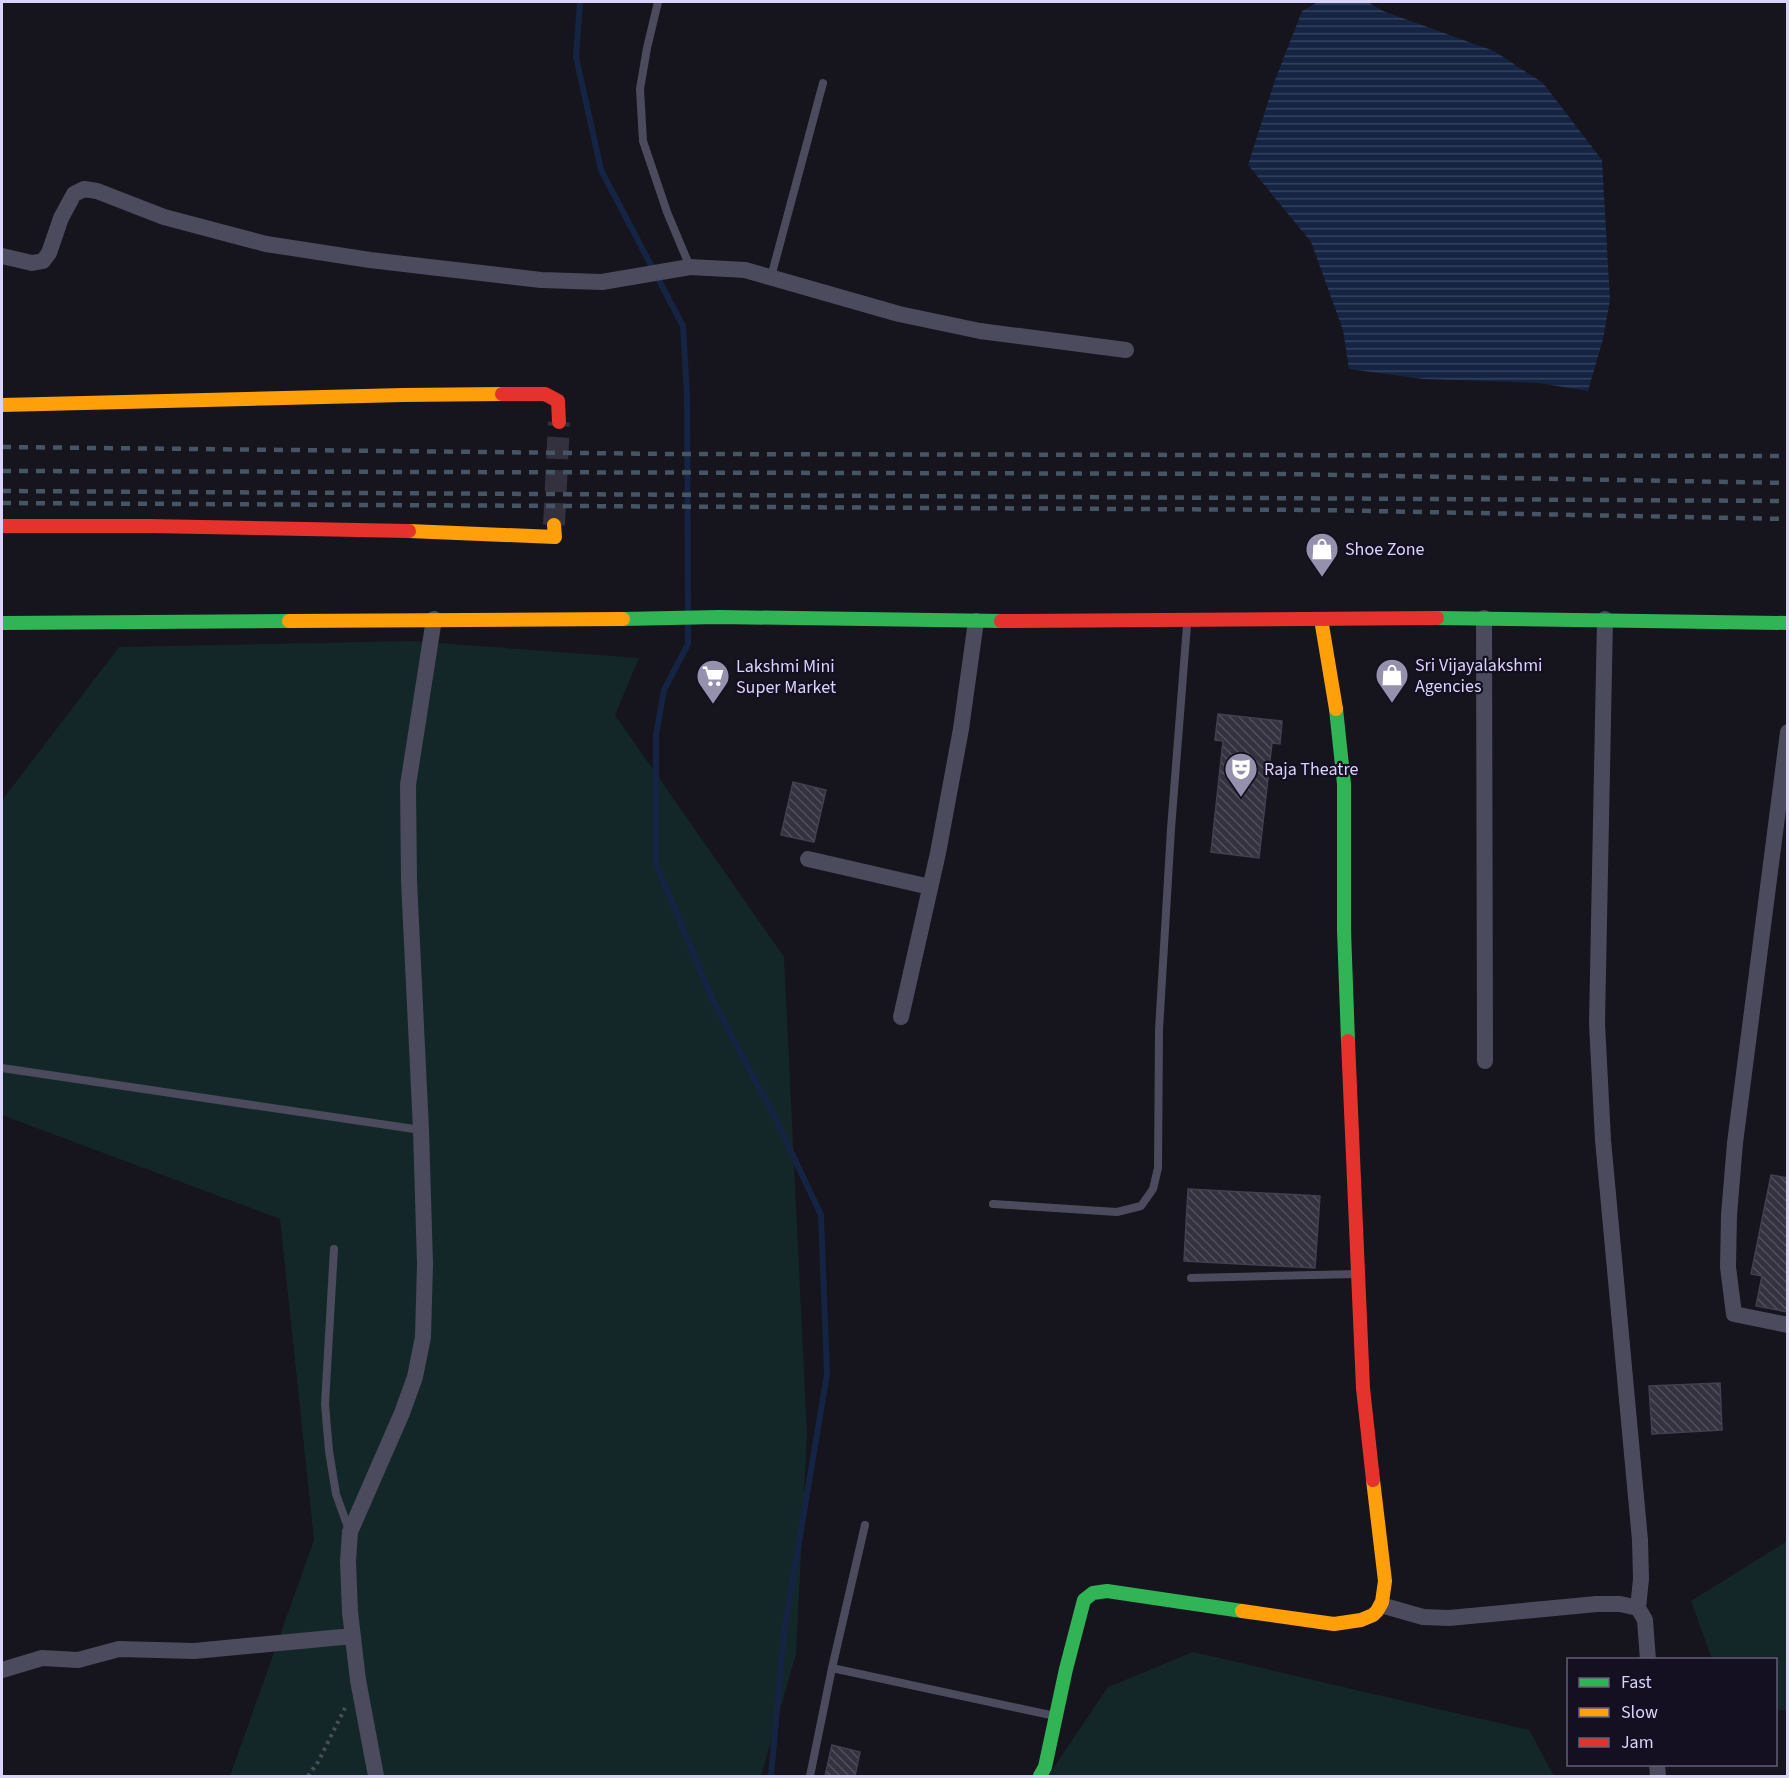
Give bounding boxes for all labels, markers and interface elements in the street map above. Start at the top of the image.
shop icon: Shoe Zone [1304,531,1340,578]
place label: Shoe Zone [1345,537,1425,562]
place label: Sri Vijayalakshmi Agencies [1415,653,1542,699]
place label: Lakshmi Mini Super Market [736,654,836,700]
shop icon: Sri Vijayalakshmi Agencies [1374,657,1410,704]
supermarket icon: Lakshmi Mini Super Market [695,658,731,705]
theatre icon: Raja Theatre [1223,751,1259,798]
place label: Raja Theatre [1264,757,1358,782]
legend [1567,1658,1777,1766]
text: Fast [1621,1670,1652,1695]
text: Slow [1621,1700,1658,1725]
text: Jam [1621,1730,1654,1755]

